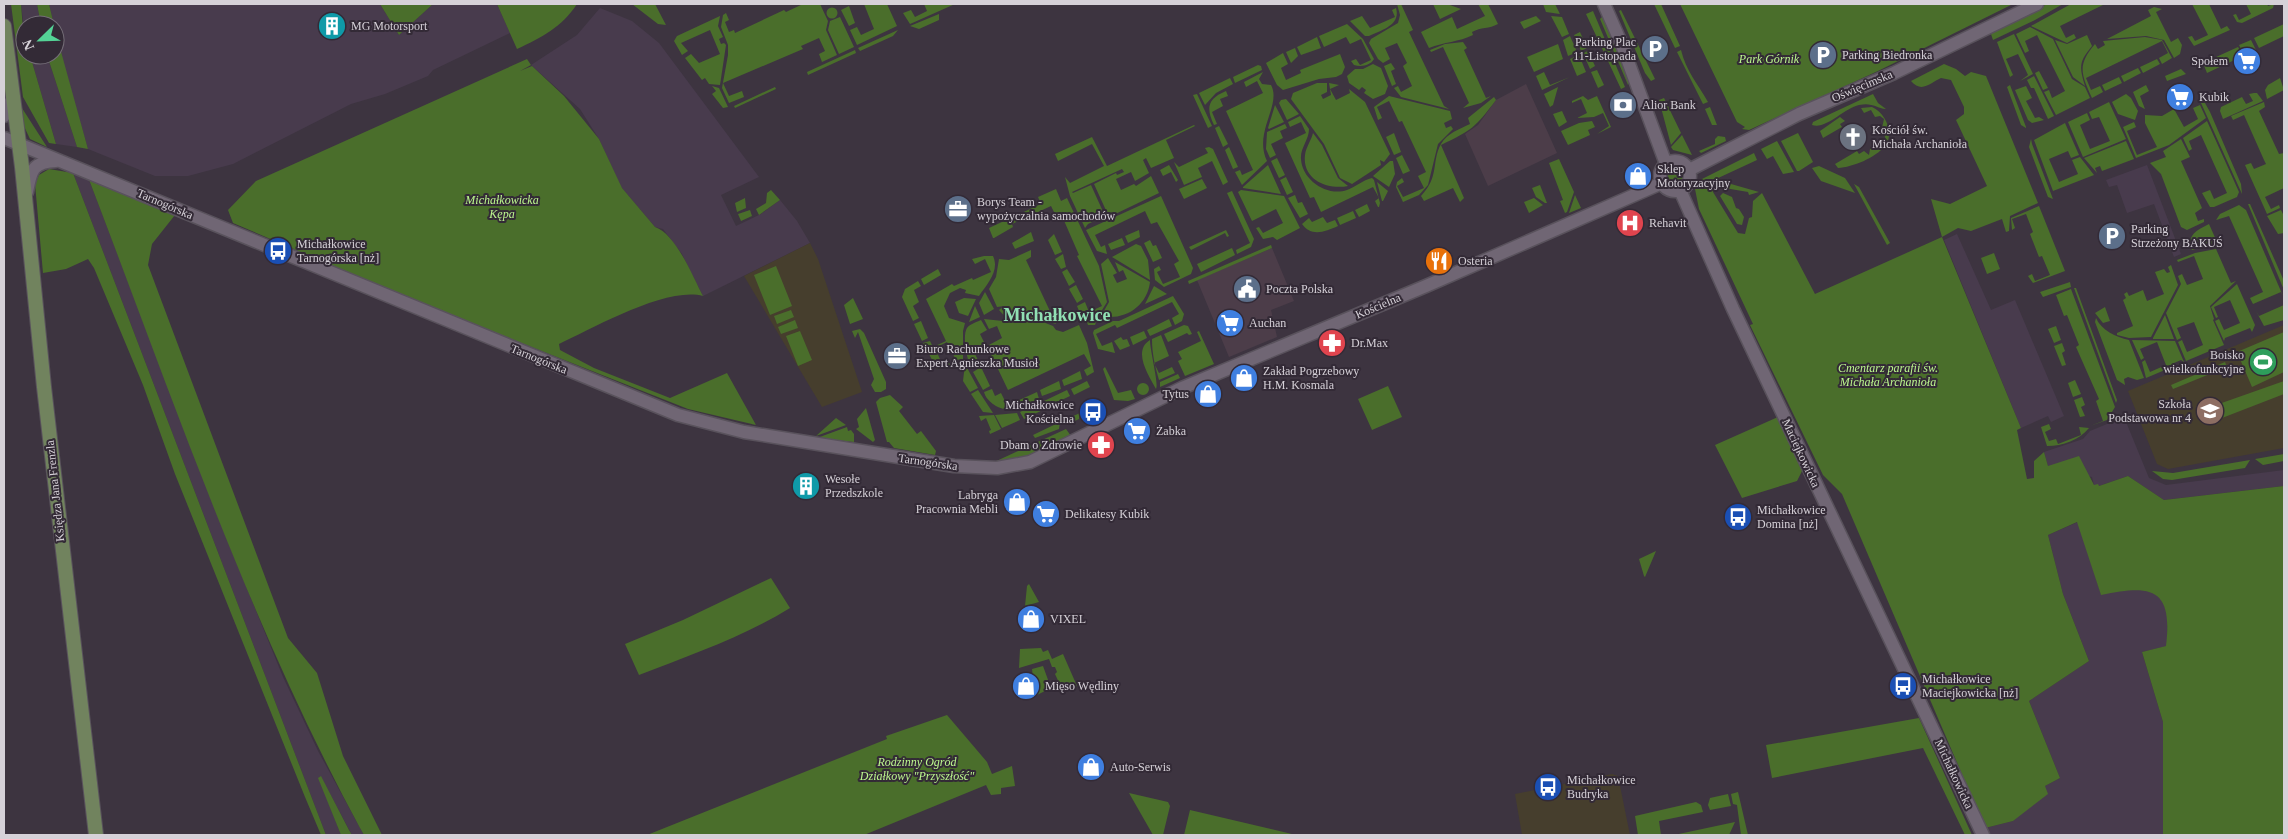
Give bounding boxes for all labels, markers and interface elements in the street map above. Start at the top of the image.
building icon: MG Motorsport [317,11,347,41]
north arrow [15,15,65,65]
place label: MG Motorsport [351,19,428,33]
parking icon: Parking Plac 11-Listopada [1640,34,1670,64]
place label: Parking Plac 11-Listopada [1573,35,1637,63]
text: N [20,37,37,52]
parking icon: Parking Biedronka [1808,40,1838,70]
supermarket icon: Społem [2232,46,2262,76]
place label: Parking Biedronka [1842,48,1933,62]
park label: Park Górnik [1738,52,1800,66]
place label: Społem [2191,54,2229,68]
street label: Oświęcimska [1830,67,1895,105]
supermarket icon: Kubik [2165,82,2195,112]
bank icon: Alior Bank [1608,90,1638,120]
place label: Kubik [2199,90,2229,104]
place label: Alior Bank [1642,98,1696,112]
church icon: Kościół św. Michała Archanioła [1838,122,1868,152]
place label: Kościół św. Michała Archanioła [1872,123,1968,151]
shop icon: Sklep Motoryzacyjny [1623,161,1653,191]
place label: Sklep Motoryzacyjny [1657,162,1730,190]
street label: Tarnogórska [135,186,196,222]
park label: Michałkowicka Kępa [464,193,539,221]
office icon: Borys Team - wypożyczalnia samochodów [943,194,973,224]
place label: Borys Team - wypożyczalnia samochodów [977,195,1116,223]
hospital icon: Rehavit [1615,208,1645,238]
place label: Rehavit [1649,216,1687,230]
parking icon: Parking Strzeżony BAKUŚ [2097,221,2127,251]
place label: Parking Strzeżony BAKUŚ [2131,222,2223,250]
bus stop icon: Michałkowice Tarnogórska [nż] [263,236,293,266]
place label: Michałkowice Tarnogórska [nż] [297,237,379,265]
restaurant icon: Osteria [1424,246,1454,276]
place label: Osteria [1458,254,1493,268]
public building icon: Poczta Polska [1232,274,1262,304]
place label: Poczta Polska [1266,282,1334,296]
street label: Kościelna [1353,290,1403,322]
district label: Michałkowice [1004,305,1110,325]
supermarket icon: Auchan [1215,308,1245,338]
place label: Auchan [1249,316,1286,330]
pharmacy icon: Dr.Max [1317,328,1347,358]
place label: Dr.Max [1351,336,1388,350]
street label: Tarnogórska [509,341,570,377]
office icon: Biuro Rachunkowe Expert Agnieszka Musioł [882,341,912,371]
place label: Biuro Rachunkowe Expert Agnieszka Musioł [916,342,1039,370]
sports icon: Boisko wielkofunkcyjne [2248,347,2278,377]
place label: Boisko wielkofunkcyjne [2163,348,2244,376]
park label: Cmentarz parafii św. Michała Archanioła [1838,361,1938,389]
shop icon: Zakład Pogrzebowy H.M. Kosmala [1229,363,1259,393]
place label: Zakład Pogrzebowy H.M. Kosmala [1263,364,1359,392]
shop icon: Tytus [1193,379,1223,409]
place label: Tytus [1163,387,1189,401]
school or university icon: Szkoła Podstawowa nr 4 [2195,396,2225,426]
bus stop icon: Michałkowice Kościelna [1078,397,1108,427]
place label: Szkoła Podstawowa nr 4 [2108,397,2192,425]
place label: Michałkowice Kościelna [1005,398,1075,426]
supermarket icon: Żabka [1122,416,1152,446]
street label: Maciejkowicka [1779,417,1823,490]
place label: Żabka [1156,424,1187,438]
pharmacy icon: Dbam o Zdrowie [1086,430,1116,460]
place label: Dbam o Zdrowie [1000,438,1082,452]
street label: Księdza Jana Frenzla [43,439,67,542]
street label: Tarnogórska [897,451,959,473]
building icon: Wesołe Przedszkole [791,471,821,501]
place label: Wesołe Przedszkole [825,472,883,500]
shop icon: Labryga Pracownia Mebli [1002,487,1032,517]
place label: Labryga Pracownia Mebli [916,488,999,516]
supermarket icon: Delikatesy Kubik [1031,499,1061,529]
bus stop icon: Michałkowice Domina [nż] [1723,502,1753,532]
place label: Michałkowice Domina [nż] [1757,503,1826,531]
place label: Delikatesy Kubik [1065,507,1149,521]
shop icon: VIXEL [1016,604,1046,634]
place label: VIXEL [1050,612,1086,626]
shop icon: Mięso Wędliny [1011,671,1041,701]
bus stop icon: Michałkowice Maciejkowicka [nż] [1888,671,1918,701]
place label: Michałkowice Maciejkowicka [nż] [1922,672,2018,700]
place label: Mięso Wędliny [1045,679,1119,693]
street label: Michałkowicka [1932,737,1976,811]
shop icon: Auto-Serwis [1076,752,1106,782]
park label: Rodzinny Ogród Działkowy "Przyszłość" [859,755,975,783]
place label: Auto-Serwis [1110,760,1171,774]
bus stop icon: Michałkowice Budryka [1533,772,1563,802]
place label: Michałkowice Budryka [1567,773,1636,801]

